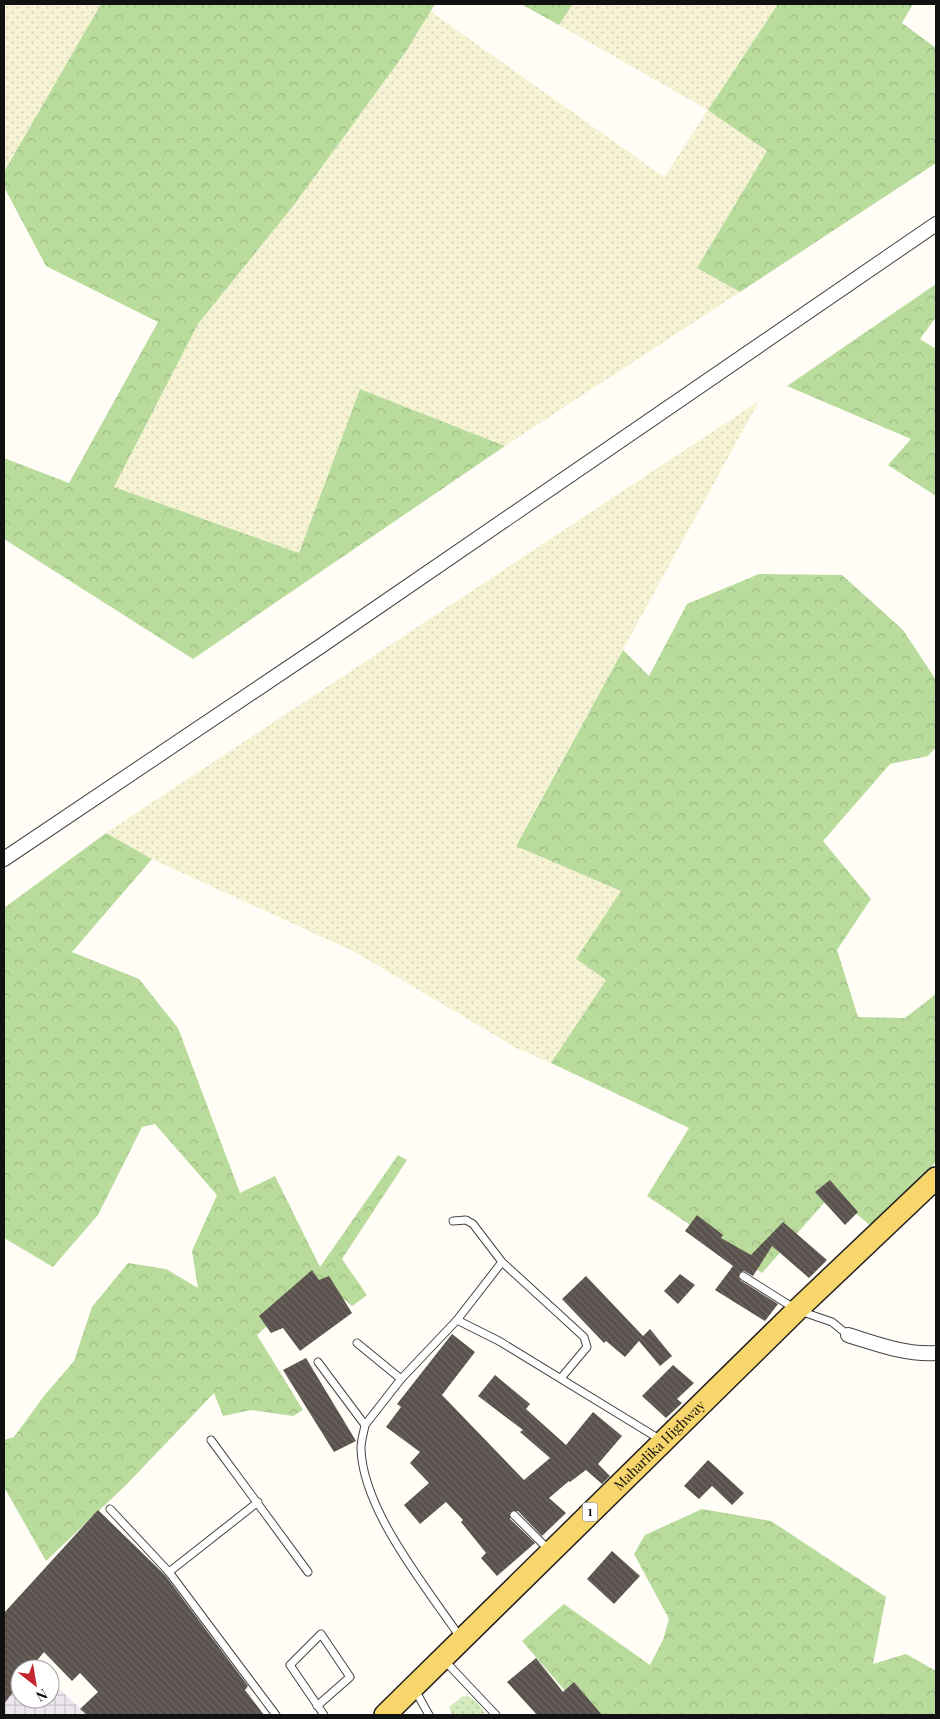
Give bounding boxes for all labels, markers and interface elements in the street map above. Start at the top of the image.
street label: Maharlika Highway [609,1396,709,1494]
road number: 1 [582,1502,598,1521]
north arrow [10,1659,60,1709]
text: N [33,1685,51,1706]

